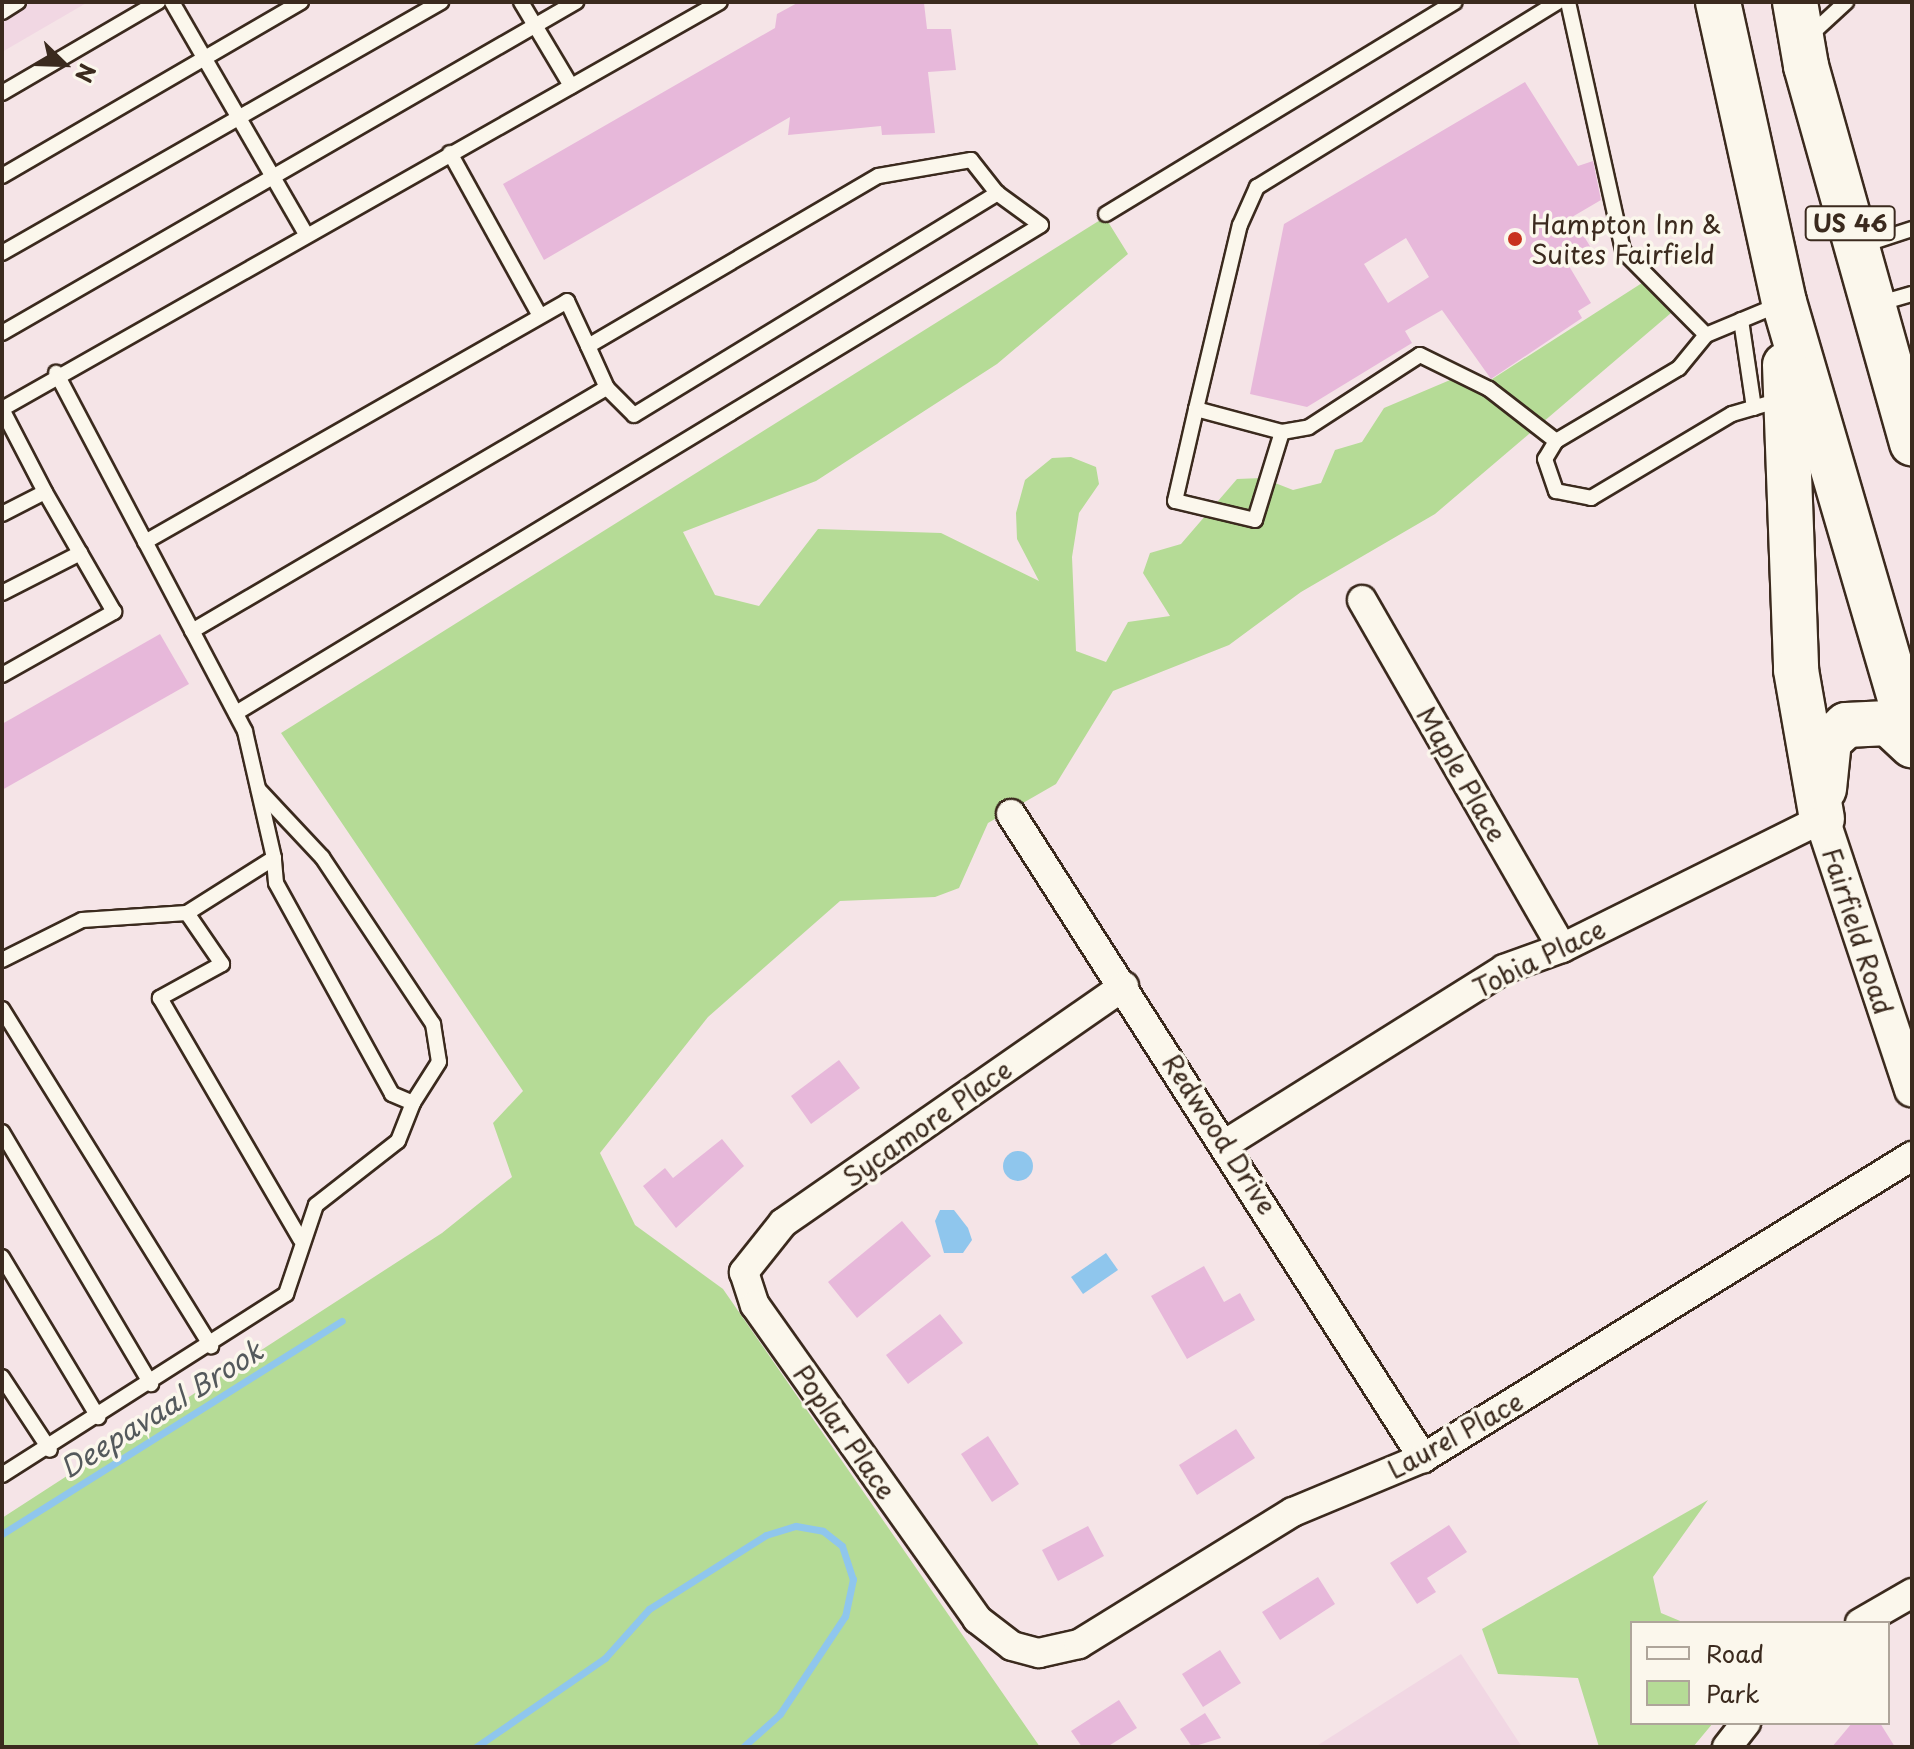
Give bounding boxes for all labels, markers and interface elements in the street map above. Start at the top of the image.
north arrow [24,24,104,104]
text: N [68,59,105,88]
road number: US 46 [1804,203,1896,243]
place label: Hampton Inn & Suites Fairfield [1531,208,1723,270]
marker: Hampton Inn & Suites Fairfield [1506,230,1524,248]
street label: Maple Place [1411,700,1513,848]
street label: Fairfield Road [1816,843,1900,1019]
street label: Tobia Place [1468,913,1610,1003]
street label: Redwood Drive [1157,1048,1283,1220]
street label: Sycamore Place [837,1053,1017,1193]
water label: Deepavaal Brook [53,1333,269,1485]
street label: Poplar Place [788,1359,902,1505]
street label: Laurel Place [1381,1385,1529,1485]
legend [1630,1621,1890,1725]
text: Road [1706,1635,1764,1671]
text: Park [1706,1675,1760,1711]

